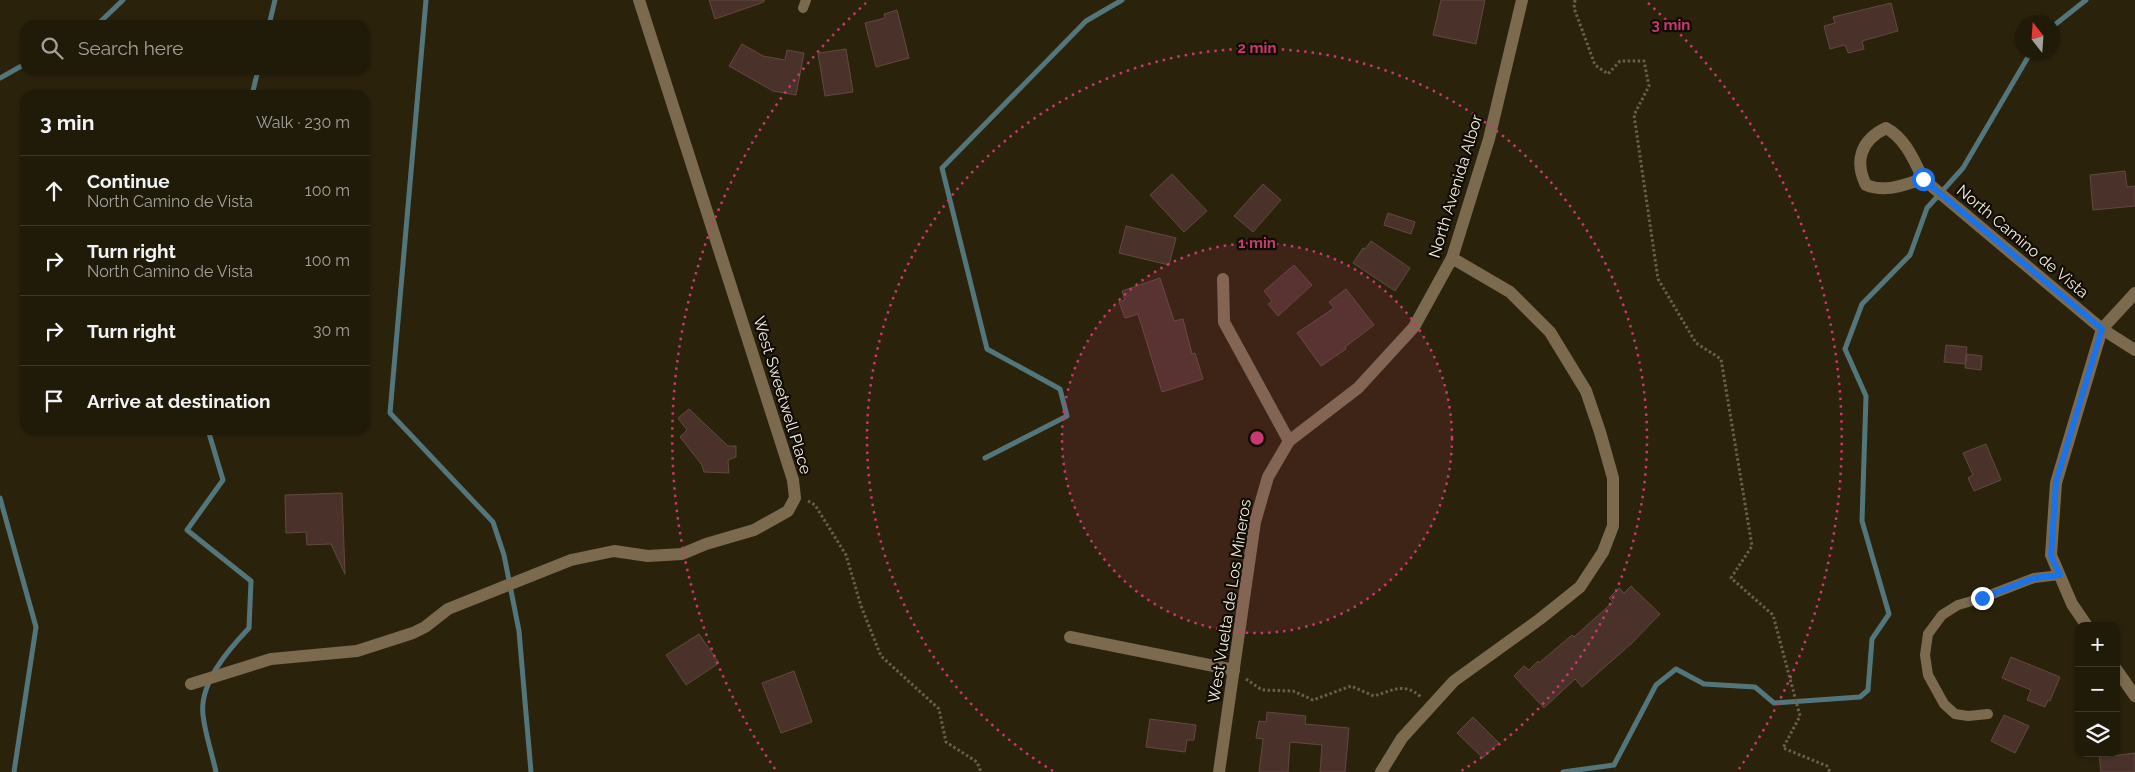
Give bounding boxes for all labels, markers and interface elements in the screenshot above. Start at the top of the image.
north arrow [2015,15,2060,60]
text: 3 min [1652,16,1690,34]
search box [20,20,370,75]
icon: search [38,34,66,62]
text: Search here [78,37,184,59]
text: 2 min [1238,39,1276,57]
text: 3 min [40,110,94,135]
street label: North Avenida Albor [1425,112,1486,260]
text: Walk · 230 m [256,113,350,132]
route start [1912,168,1935,191]
text: Continue [87,170,170,192]
icon: ahead [40,177,68,205]
text: 100 m [305,181,350,200]
street label: North Camino de Vista [1953,181,2092,302]
text: North Camino de Vista [87,192,253,211]
text: 1 min [1238,234,1276,252]
text: Turn right [87,240,176,262]
icon: right [40,247,68,275]
text: 100 m [305,251,350,270]
text: North Camino de Vista [87,262,253,281]
street label: West Sweetwell Place [749,314,816,476]
icon: right [40,317,68,345]
text: Turn right [87,320,176,342]
text: 30 m [313,321,350,340]
icon: arrive [40,387,68,415]
text: Arrive at destination [87,390,271,412]
centre of rings [1248,429,1266,447]
street label: West Vuelta de Los Mineros [1204,498,1255,704]
route end [1971,587,1994,610]
map controls [2075,622,2120,757]
button: + [2075,622,2120,667]
button: − [2075,667,2120,712]
button: layers [2075,712,2120,757]

